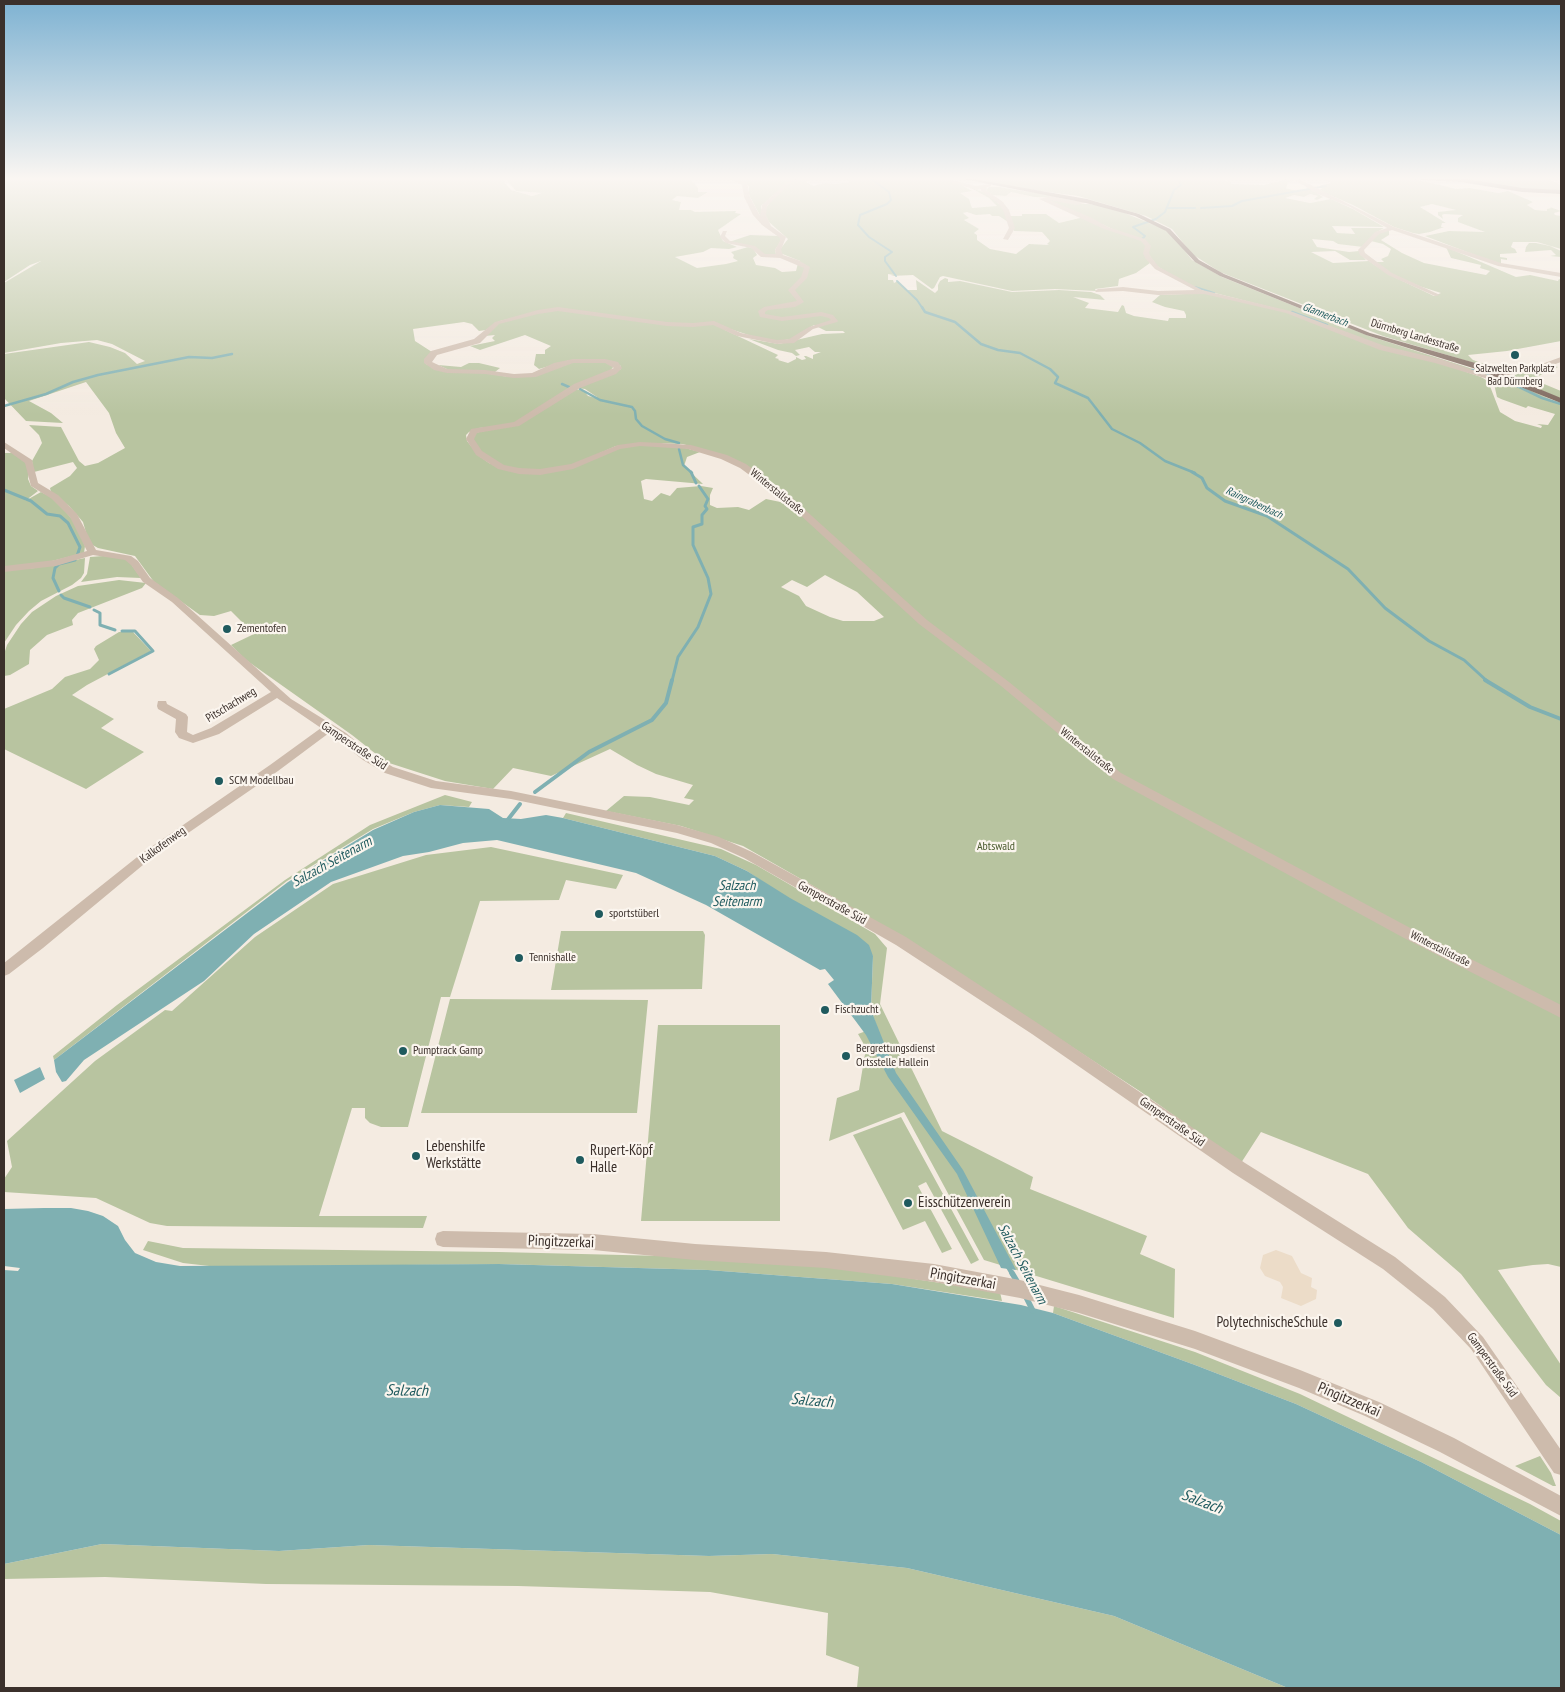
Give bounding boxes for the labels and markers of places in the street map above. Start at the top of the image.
marker: Salzwelten Parkplatz Bad Dürrnberg [1509,349,1521,361]
place label: Salzwelten Parkplatz Bad Dürrnberg [1476,362,1554,388]
place label: Zementofen [237,622,286,636]
marker: Zementofen [221,623,233,635]
place label: SCM Modellbau [229,774,294,788]
marker: SCM Modellbau [213,775,225,787]
place label: sportstüberl [609,907,659,921]
marker: sportstüberl [593,908,605,920]
place label: Tennishalle [529,951,576,965]
marker: Tennishalle [513,952,525,964]
place label: Fischzucht [835,1003,879,1017]
marker: Fischzucht [819,1004,831,1016]
place label: Bergrettungsdienst Ortsstelle Hallein [856,1042,935,1070]
place label: Pumptrack Gamp [413,1044,483,1058]
marker: Pumptrack Gamp [397,1045,409,1057]
marker: Bergrettungsdienst Ortsstelle Hallein [840,1050,852,1062]
place label: Lebenshilfe Werkstätte [426,1138,485,1173]
place label: Rupert-Köpf Halle [590,1142,653,1177]
marker: Lebenshilfe Werkstätte [410,1150,422,1162]
marker: Rupert-Köpf Halle [574,1154,586,1166]
place label: Eisschützenverein [918,1194,1011,1212]
marker: Eisschützenverein [902,1197,914,1209]
place label: PolytechnischeSchule [1216,1314,1328,1332]
marker: PolytechnischeSchule [1332,1317,1344,1329]

